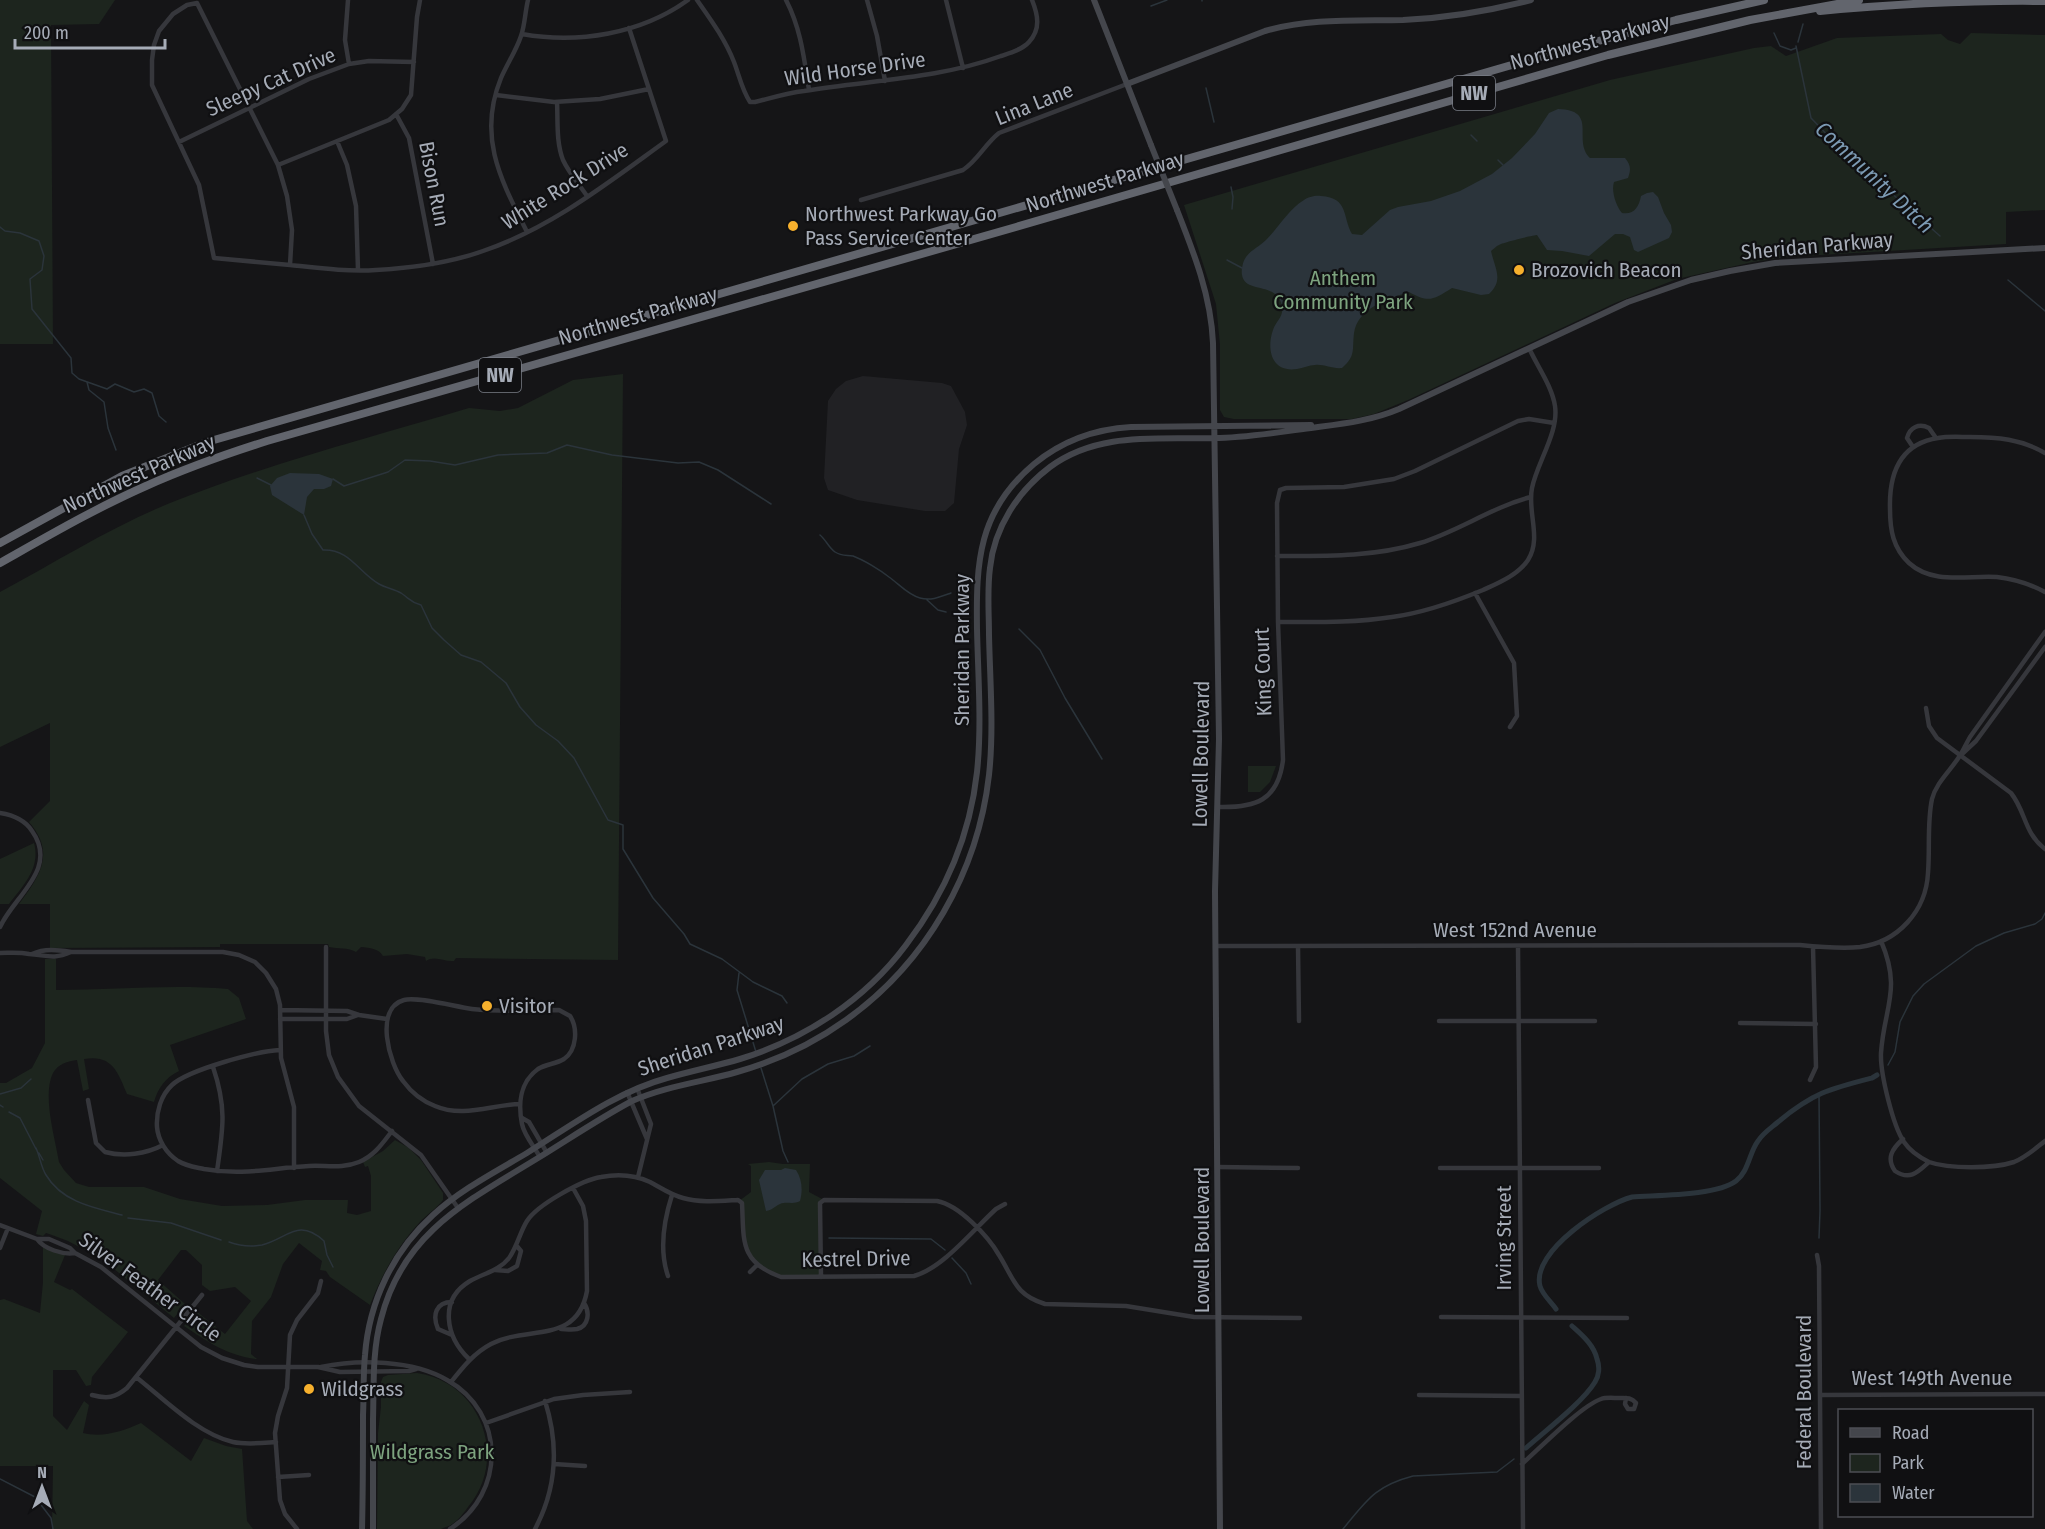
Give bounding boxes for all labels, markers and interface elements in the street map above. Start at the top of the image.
street label: Northwest Parkway [1507,8,1673,76]
scale bar [15,12,165,50]
text: 200 m [24,22,69,44]
street label: Sleepy Cat Drive [202,42,340,122]
street label: Wild Horse Drive [783,46,927,92]
road number: NW [1453,76,1495,110]
street label: Lina Lane [991,77,1077,131]
water label: Community Ditch [1810,116,1940,239]
street label: White Rock Drive [497,137,633,235]
street label: Bison Run [413,139,455,229]
street label: Northwest Parkway [1023,145,1188,218]
place label: Northwest Parkway Go Pass Service Center [805,201,997,251]
marker: Northwest Parkway Go Pass Service Center [786,219,800,233]
street label: Sheridan Parkway [1740,226,1895,266]
place label: Brozovich Beacon [1531,257,1682,283]
marker: Brozovich Beacon [1512,263,1526,277]
park label: Anthem Community Park [1273,265,1413,315]
street label: Northwest Parkway [556,281,721,351]
road number: NW [479,358,521,392]
street label: Northwest Parkway [59,429,220,519]
street label: Sheridan Parkway [949,573,975,726]
street label: King Court [1248,627,1278,717]
street label: Lowell Boulevard [1187,680,1215,828]
street label: West 152nd Avenue [1433,917,1597,943]
place label: Visitor [499,993,555,1019]
marker: Visitor [480,999,494,1013]
street label: Sheridan Parkway [635,1010,788,1082]
street label: Lowell Boulevard [1189,1167,1215,1313]
street label: Irving Street [1491,1185,1517,1290]
street label: Silver Feather Circle [74,1227,226,1347]
street label: Kestrel Drive [801,1245,911,1273]
street label: Federal Boulevard [1791,1315,1817,1469]
street label: West 149th Avenue [1852,1365,2012,1391]
place label: Wildgrass [321,1376,403,1402]
marker: Wildgrass [302,1382,316,1396]
legend [1838,1409,2033,1517]
text: Road [1892,1422,1929,1444]
park label: Wildgrass Park [370,1439,494,1465]
text: Park [1892,1452,1925,1474]
north arrow [12,1457,72,1517]
text: N [37,1463,47,1482]
text: Water [1892,1482,1935,1504]

